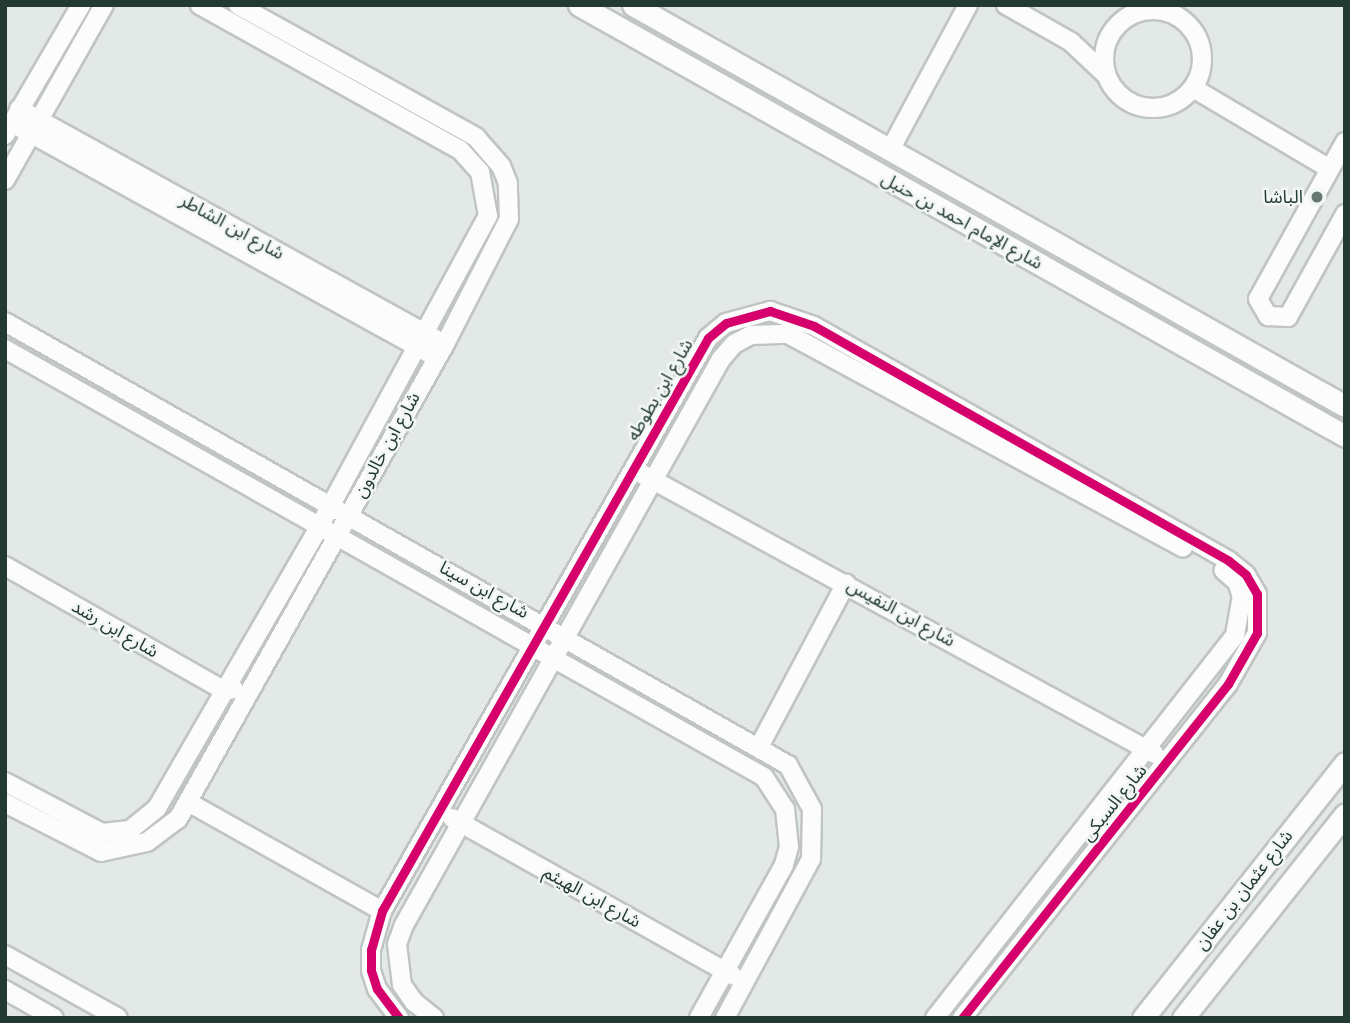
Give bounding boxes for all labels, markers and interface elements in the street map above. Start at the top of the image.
street label: شارع الإمام احمد بن حنبل [878,168,1046,274]
place label: الباشا [1263,186,1303,208]
marker: الباشا [1309,189,1325,205]
street label: شارع ابن الشاطر [176,190,288,264]
street label: شارع ابن بطوطه [622,335,698,445]
street label: شارع ابن خالدون [349,389,425,501]
street label: شارع ابن سينا [435,557,533,623]
street label: شارع ابن النفيس [843,574,959,652]
street label: شارع ابن رشد [68,596,162,662]
street label: شارع السبكى [1076,760,1152,846]
street label: شارع عثمان بن عفان [1190,826,1298,954]
street label: شارع ابن الهيثم [539,861,645,933]

